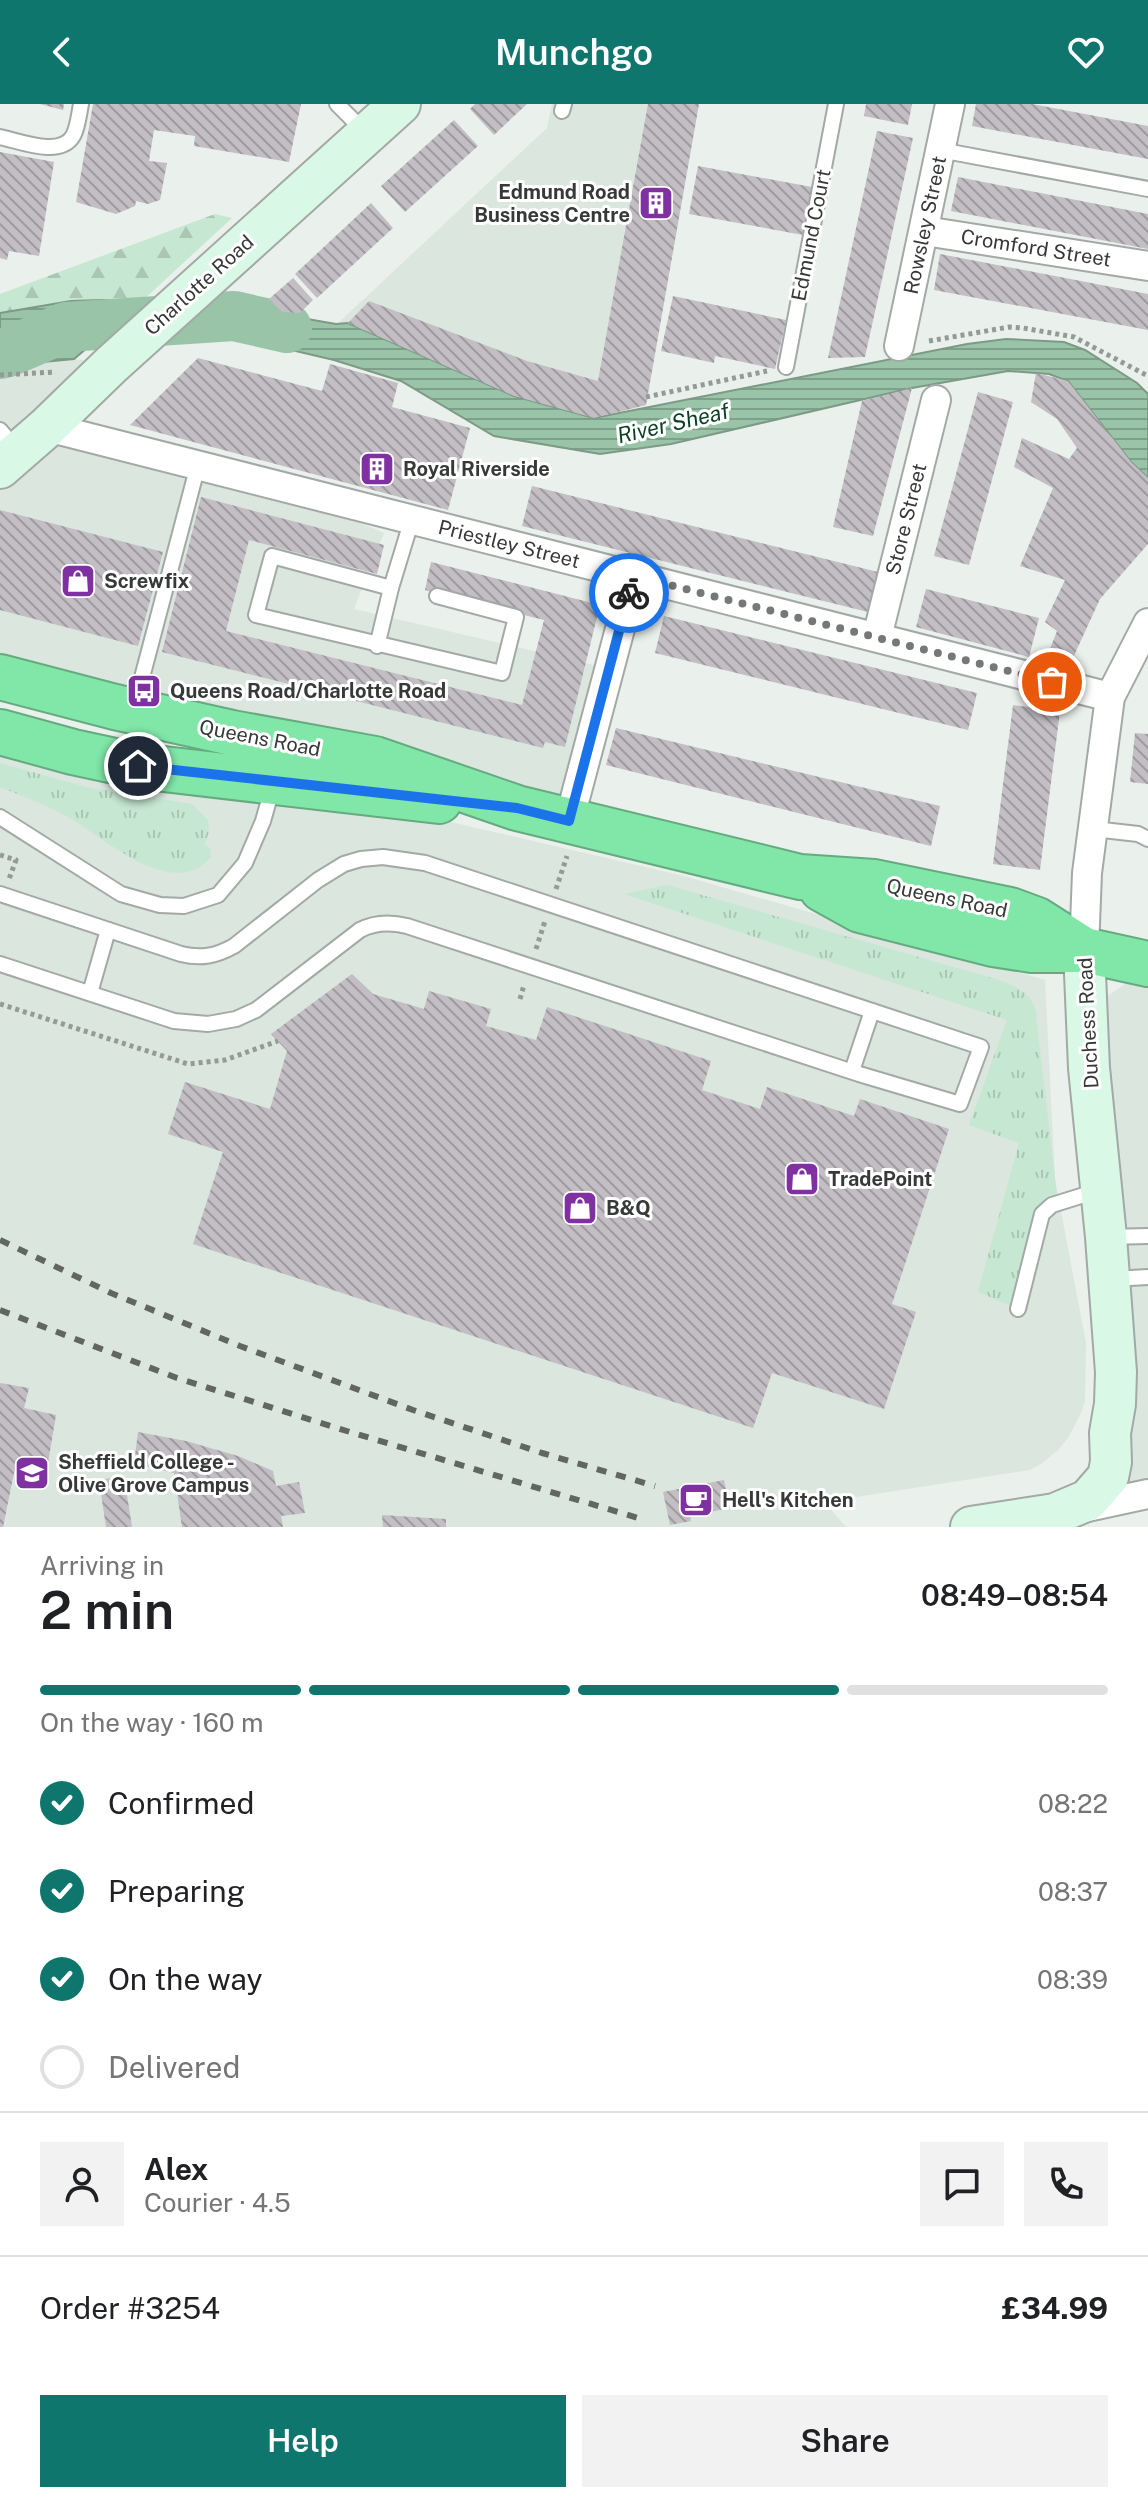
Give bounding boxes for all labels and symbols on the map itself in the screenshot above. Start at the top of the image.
street label: Rowsley Street [899,154,951,296]
street label: Edmund Court [786,167,836,303]
place label: Edmund Road Business Centre [474,180,630,227]
building icon: Edmund Road Business Centre [637,184,675,222]
street label: Cromford Street [959,224,1113,272]
street label: Charlotte Road [140,230,258,340]
water label: River Sheaf [615,397,733,448]
building icon: Royal Riverside [358,450,396,488]
place label: Royal Riverside [403,457,550,481]
street label: Store Street [881,461,931,577]
street label: Priestley Street [436,515,582,573]
courier [589,553,669,633]
shop icon: Screwfix [59,562,97,600]
place label: Screwfix [104,569,190,593]
pin [1018,648,1086,716]
bus stop icon: Queens Road/Charlotte Road [125,672,163,710]
place label: Queens Road/Charlotte Road [170,679,446,703]
street label: Queens Road [197,714,323,762]
pin [104,732,172,800]
street label: Queens Road [884,873,1010,923]
street label: Duchess Road [1073,957,1103,1089]
shop icon: TradePoint [783,1160,821,1198]
place label: TradePoint [828,1167,932,1191]
shop icon: B&Q [561,1189,599,1227]
place label: B&Q [606,1196,651,1220]
place label: Sheffield College - Olive Grove Campus [58,1450,249,1497]
school or university icon: Sheffield College - Olive Grove Campus [13,1454,51,1492]
cafe icon: Hell's Kitchen [677,1481,715,1519]
place label: Hell's Kitchen [722,1488,854,1512]

